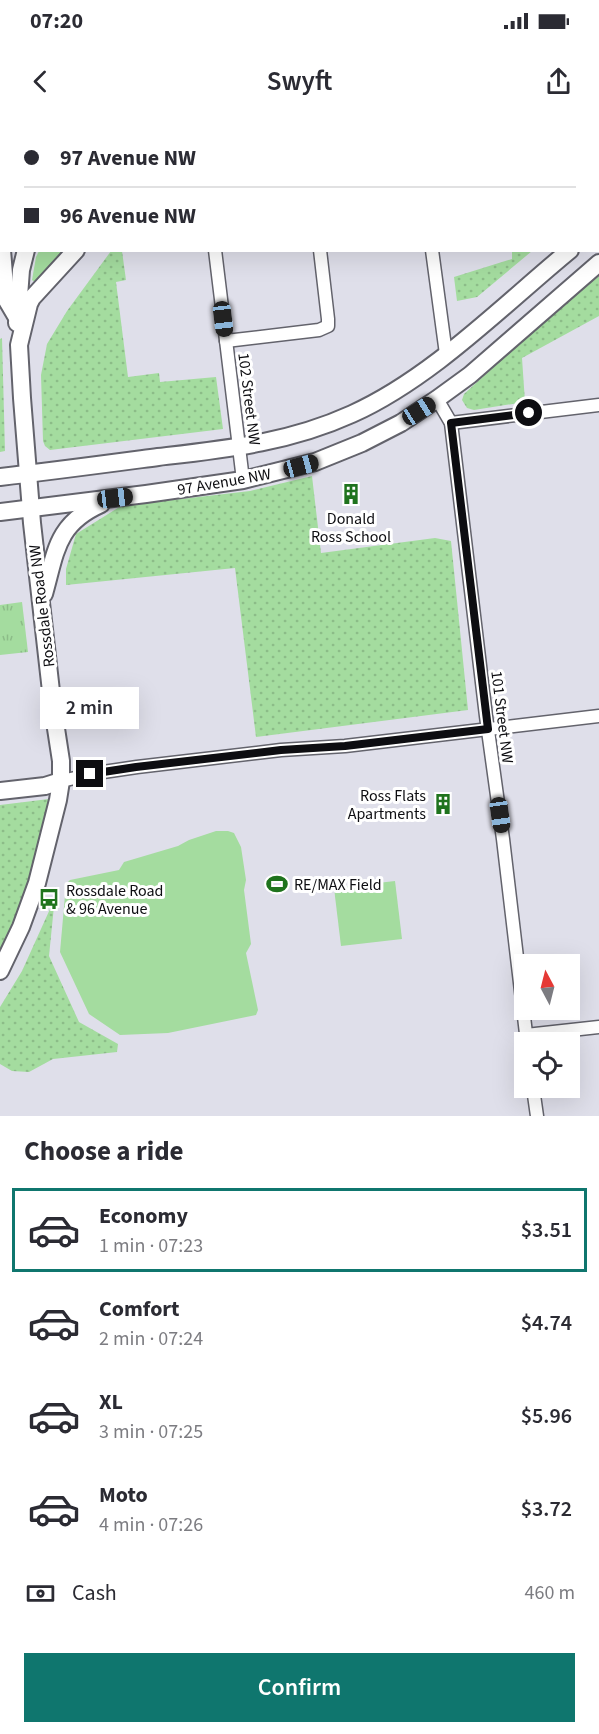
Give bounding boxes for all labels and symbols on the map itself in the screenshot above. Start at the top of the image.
car [212,300,234,338]
street label: 102 Street NW [232,351,266,447]
car [399,394,439,428]
route start [515,399,542,426]
car [281,453,321,479]
street label: 97 Avenue NW [176,463,273,501]
building icon: Donald Ross School [339,482,363,506]
car [96,487,134,509]
place label: Donald Ross School [311,508,391,548]
street label: Rossdale Road NW [23,543,60,669]
street label: 101 Street NW [485,669,519,765]
callout: 2 min [40,687,140,729]
route end [76,760,103,787]
place label: Ross Flats Apartments [348,785,426,825]
building icon: Ross Flats Apartments [431,792,455,816]
car [489,796,511,834]
sports icon: RE/MAX Field [265,872,289,896]
place label: RE/MAX Field [294,874,382,896]
place label: Rossdale Road & 96 Avenue [66,880,164,920]
bus stop icon: Rossdale Road & 96 Avenue [37,887,61,911]
north arrow [514,954,580,1020]

